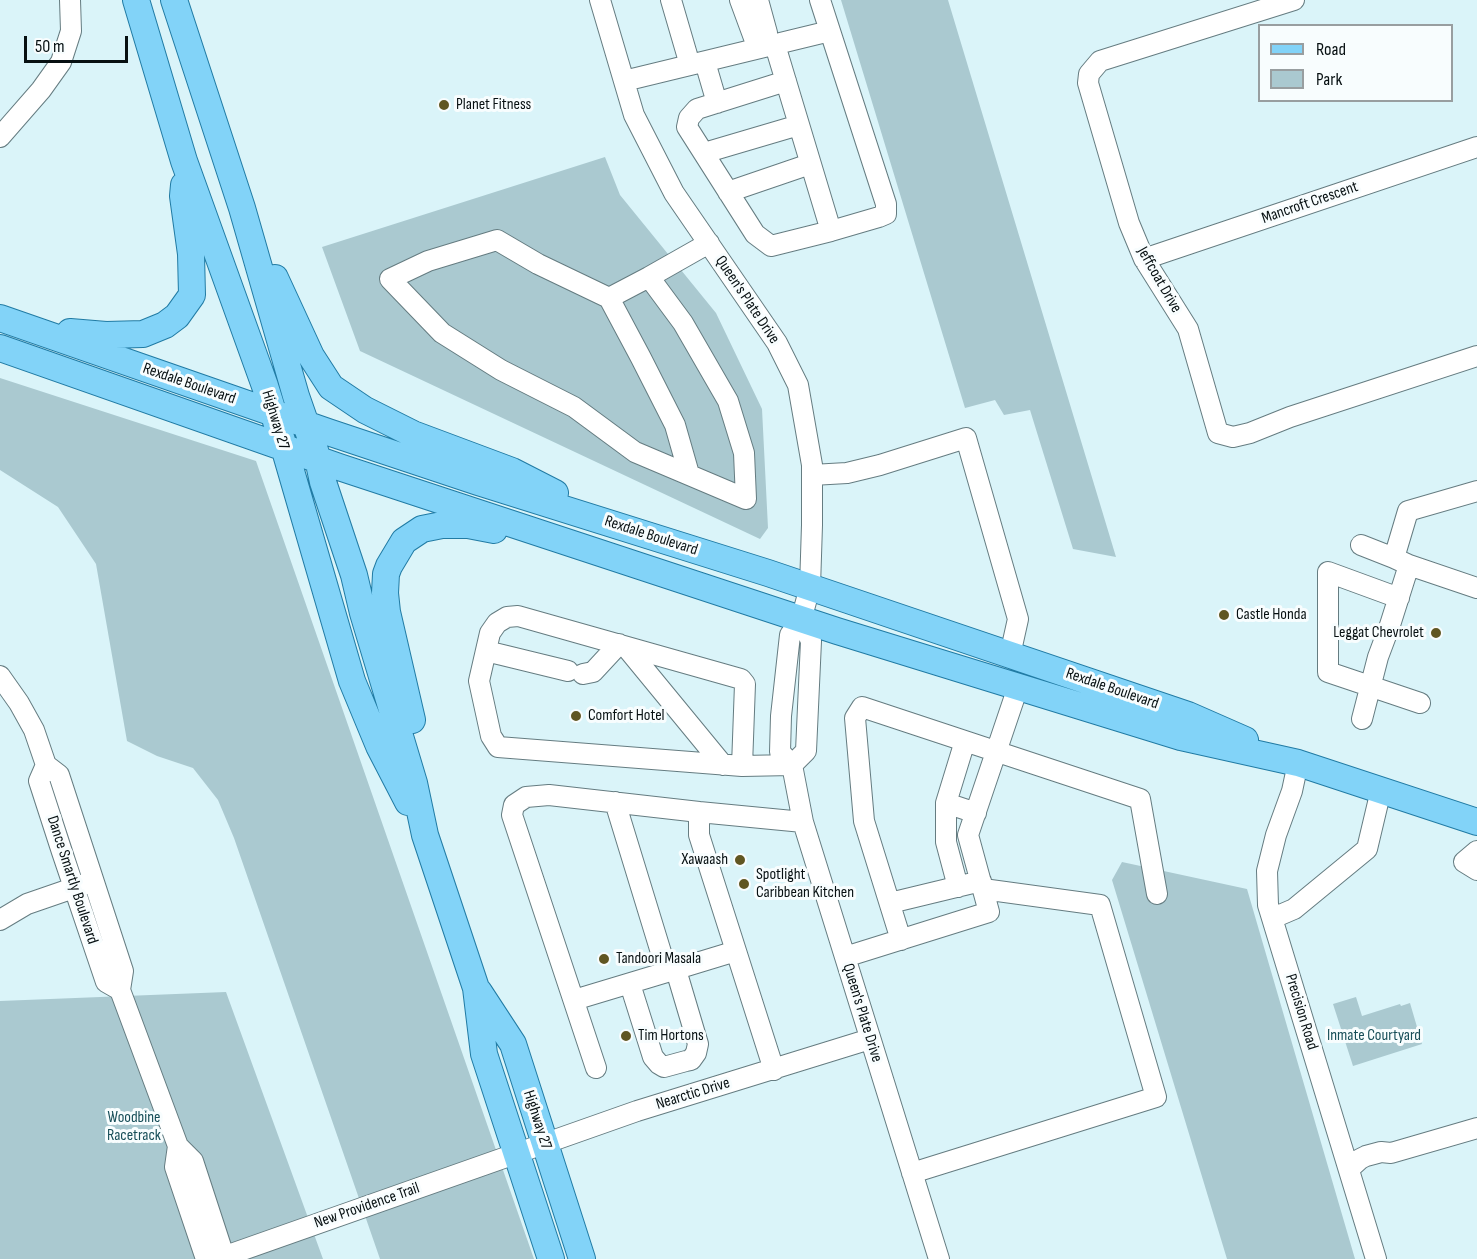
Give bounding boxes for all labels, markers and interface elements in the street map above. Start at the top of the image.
scale bar [27,24,130,62]
legend [1258,24,1453,102]
text: 50 m [35,36,65,57]
text: Road [1316,39,1346,60]
text: Park [1316,69,1342,90]
place label: Planet Fitness [456,95,531,115]
marker: Planet Fitness [437,98,451,112]
street label: Mancroft Crescent [1259,178,1361,228]
street label: Jeffcoat Drive [1132,244,1186,316]
street label: Queen's Plate Drive [711,252,783,348]
street label: Rexdale Boulevard [140,359,238,409]
street label: Highway 27 [257,388,293,452]
street label: Rexdale Boulevard [602,512,700,560]
place label: Castle Honda [1236,605,1307,625]
marker: Castle Honda [1217,608,1231,622]
place label: Leggat Chevrolet [1333,623,1424,643]
marker: Leggat Chevrolet [1429,626,1443,640]
street label: Rexdale Boulevard [1063,664,1161,714]
place label: Comfort Hotel [588,706,665,726]
marker: Comfort Hotel [569,709,583,723]
street label: Dance Smartly Boulevard [42,814,102,946]
place label: Xawaash [682,850,728,870]
marker: Xawaash [733,853,747,867]
place label: Spotlight Caribbean Kitchen [756,865,854,903]
marker: Spotlight Caribbean Kitchen [737,877,751,891]
place label: Tandoori Masala [616,949,701,969]
marker: Tandoori Masala [597,952,611,966]
street label: Queen's Plate Drive [838,961,886,1065]
street label: Precision Road [1280,972,1322,1052]
place label: Tim Hortons [638,1026,704,1046]
park label: Inmate Courtyard [1327,1026,1421,1046]
marker: Tim Hortons [619,1029,633,1043]
street label: Nearctic Drive [654,1074,732,1114]
street label: Highway 27 [518,1088,556,1152]
park label: Woodbine Racetrack [107,1108,161,1146]
street label: New Providence Trail [312,1179,422,1233]

